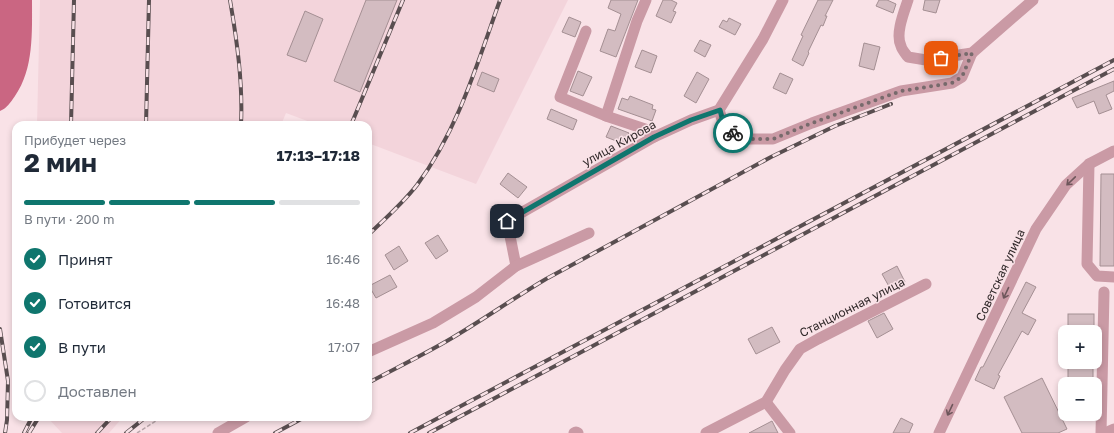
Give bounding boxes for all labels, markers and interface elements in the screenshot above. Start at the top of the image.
pin [924,41,958,75]
icon: bag [930,47,952,69]
courier [713,113,753,153]
street label: улица Кирова [579,117,659,169]
icon: bike [722,122,744,144]
text: Прибудет через [24,132,126,148]
text: 17:13–17:18 [276,146,360,164]
text: 2 мин [24,147,97,178]
one-way arrow [1066,176,1076,186]
pin [490,204,524,238]
icon: home [496,210,518,232]
text: В пути · 200 m [24,211,114,227]
street label: Советская улица [972,227,1028,323]
icon: check [24,248,46,270]
text: Принят [58,250,113,268]
text: 16:46 [326,251,360,267]
street label: Станционная улица [797,274,907,340]
one-way arrow [1002,286,1009,298]
icon: check [24,292,46,314]
text: Готовится [58,294,131,312]
text: 16:48 [326,295,360,311]
map controls [1058,325,1102,421]
button: + [1058,325,1102,369]
icon: check [24,336,46,358]
text: В пути [58,338,106,356]
text: 17:07 [328,339,360,355]
button: − [1058,377,1102,421]
text: Доставлен [58,382,137,400]
one-way arrow [946,404,953,416]

